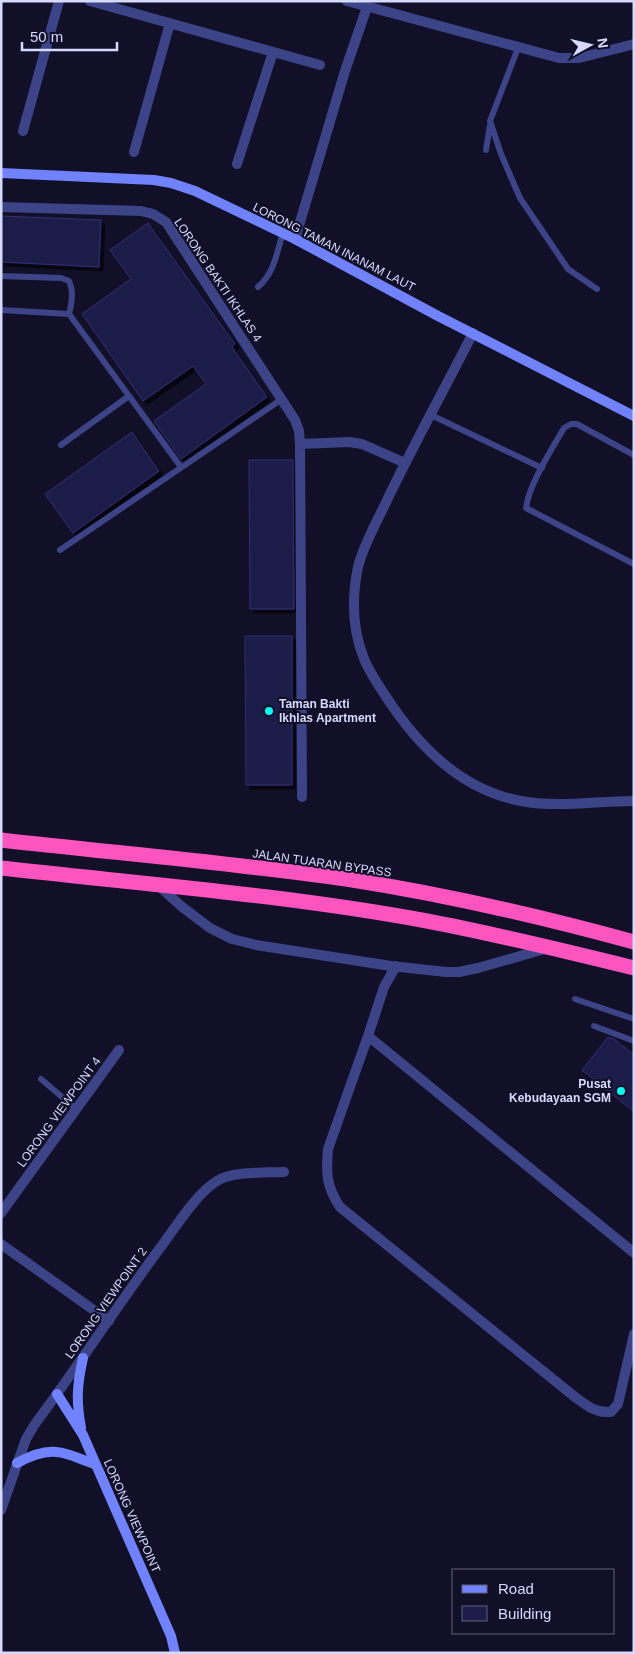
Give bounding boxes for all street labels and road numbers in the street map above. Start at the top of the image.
street label: LORONG TAMAN INANAM LAUT [251,200,418,294]
street label: LORONG BAKTI IKHLAS 4 [171,216,265,345]
street label: JALAN TUARAN BYPASS [252,846,392,880]
street label: LORONG VIEWPOINT 4 [14,1054,104,1170]
street label: LORONG VIEWPOINT 2 [62,1244,150,1361]
street label: LORONG VIEWPOINT [101,1457,164,1575]

